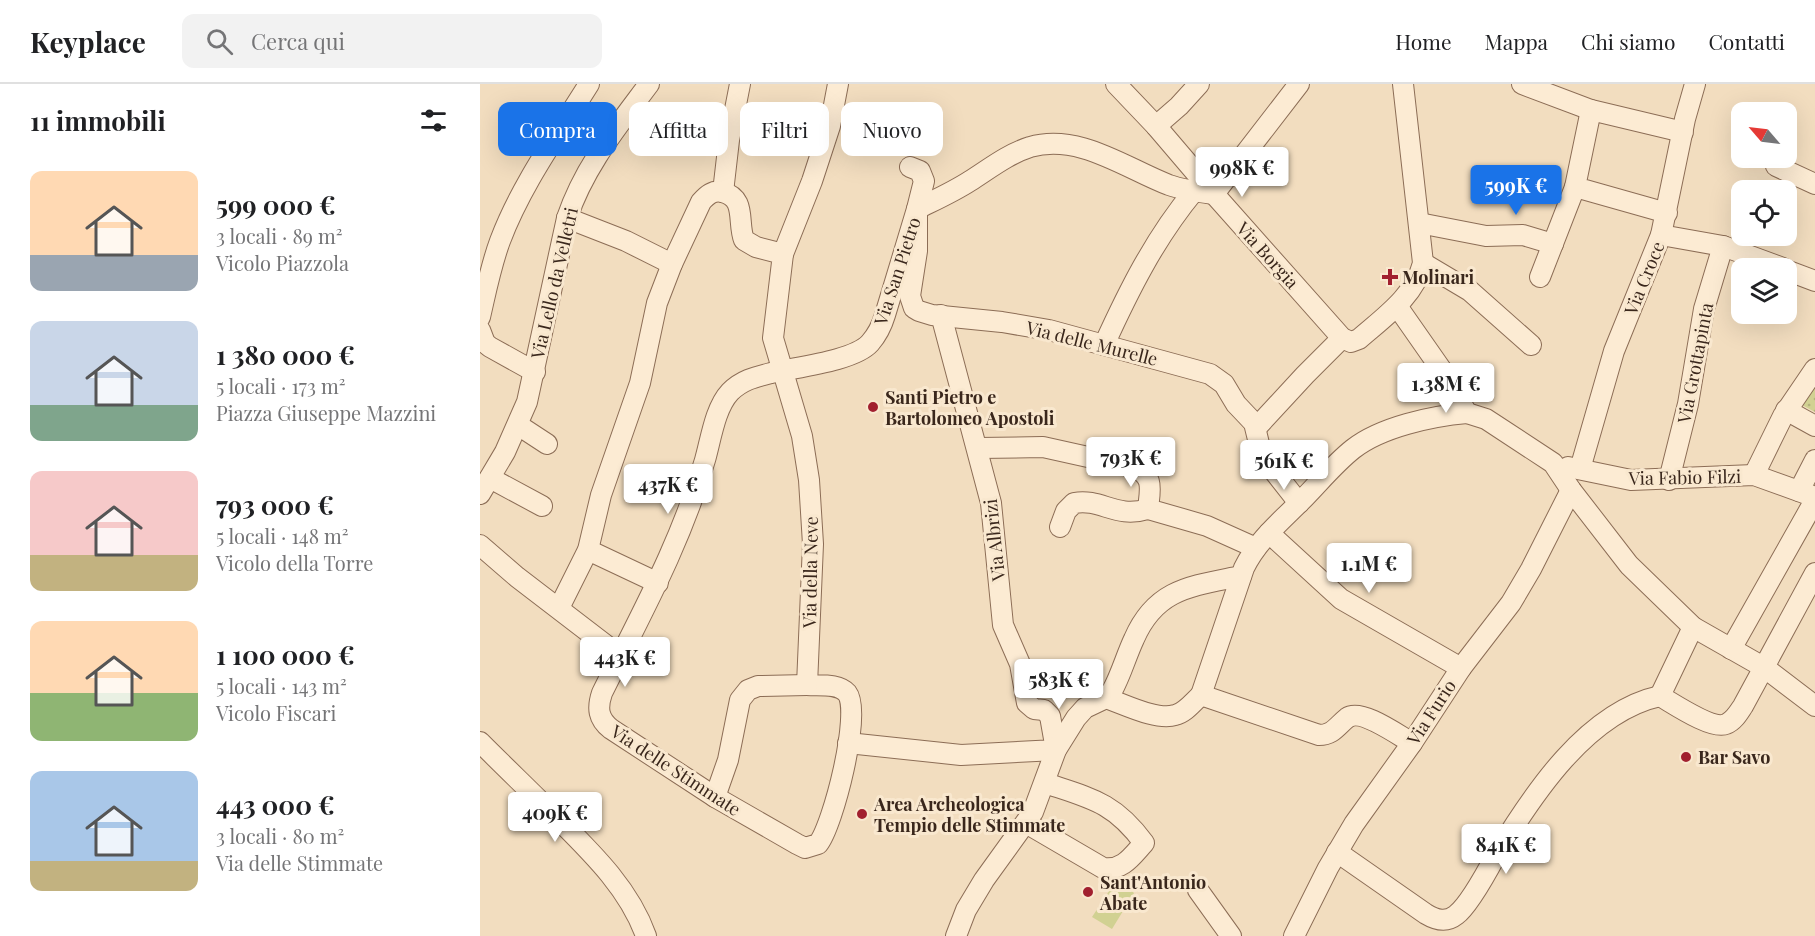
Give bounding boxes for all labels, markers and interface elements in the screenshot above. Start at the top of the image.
search box [182,14,602,68]
text: Keyplace [30,23,146,60]
icon: search [203,25,236,58]
text: Cerca qui [251,26,345,56]
text: Home [1395,27,1452,55]
text: Mappa [1485,27,1548,55]
text: Chi siamo [1581,27,1675,55]
text: Contatti [1708,27,1785,55]
chip: Compra [498,102,617,156]
chip: Affitta [629,102,728,156]
chip: Filtri [740,102,829,156]
chip: Nuovo [841,102,943,156]
north arrow [1731,102,1797,168]
map controls [1731,102,1797,324]
text: 11 immobili [30,103,166,138]
icon: filters [417,104,450,137]
pin: 998K € [1193,147,1291,198]
text: 998K € [1210,153,1274,180]
pin: 599K € [1467,165,1565,216]
text: 599K € [1485,171,1547,198]
button: locate [1731,180,1797,246]
text: 599 000 € [216,187,336,222]
icon: home [78,195,150,267]
street label: Via Lello da Velletri [525,205,583,362]
street label: Via San Pietro [868,214,926,329]
street label: Via Borgia [1231,216,1304,294]
text: 3 locali · 89 m² [216,222,342,249]
street label: Via Croce [1618,238,1670,319]
text: Vicolo Piazzola [216,249,349,276]
button: layers [1731,258,1797,324]
place label: Molinari [1402,265,1474,289]
marker: Molinari [1383,270,1397,284]
street label: Via Grottapinta [1671,301,1718,426]
street label: Via delle Murelle [1023,315,1160,371]
text: 1 380 000 € [216,337,355,372]
icon: home [78,345,150,417]
pin: 1.38M € [1391,363,1501,414]
text: 1.38M € [1411,369,1481,396]
text: 5 locali · 173 m² [216,372,345,399]
place label: Santi Pietro e Bartolomeo Apostoli [885,385,1055,430]
text: Piazza Giuseppe Mazzini [216,399,436,426]
marker: Santi Pietro e Bartolomeo Apostoli [866,400,880,414]
pin: 793K € [1082,437,1180,488]
pin: 561K € [1235,440,1333,491]
text: 793K € [1100,443,1162,470]
text: 561K € [1254,446,1314,473]
pin: 437K € [619,464,717,515]
street label: Via Fabio Filzi [1628,464,1741,490]
text: 437K € [638,470,698,497]
text: 793 000 € [216,487,334,522]
icon: home [78,495,150,567]
street label: Via Albrizi [978,498,1010,583]
street label: Via della Neve [797,516,823,629]
text: 5 locali · 148 m² [216,522,349,549]
pin: 1.1M € [1320,543,1418,594]
text: Vicolo della Torre [216,549,373,576]
text: 1.1M € [1341,549,1397,576]
text: 1 100 000 € [216,637,355,672]
pin: 443K € [576,637,674,688]
text: 443K € [594,643,656,670]
icon: home [78,645,150,717]
pin: 583K € [1010,659,1108,710]
text: 583K € [1028,665,1090,692]
text: 5 locali · 143 m² [216,672,347,699]
street label: Via Furio [1400,675,1461,750]
text: Vicolo Fiscari [216,699,336,726]
street label: Via delle Stimmate [606,718,746,821]
place label: Bar Savo [1698,745,1770,769]
marker: Bar Savo [1679,750,1693,764]
text: 443 000 € [216,787,335,822]
pin: 409K € [506,792,604,843]
place label: Area Archeologica Tempio delle Stimmate [873,792,1065,837]
icon: home [78,795,150,867]
text: 409K € [522,798,588,825]
marker: Area Archeologica Tempio delle Stimmate [855,807,869,821]
text: 3 locali · 80 m² [216,822,344,849]
pin: 841K € [1457,824,1555,875]
text: 841K € [1476,830,1536,857]
text: Via delle Stimmate [216,849,383,876]
place label: Sant'Antonio Abate [1099,870,1206,915]
marker: Sant'Antonio Abate [1081,885,1095,899]

